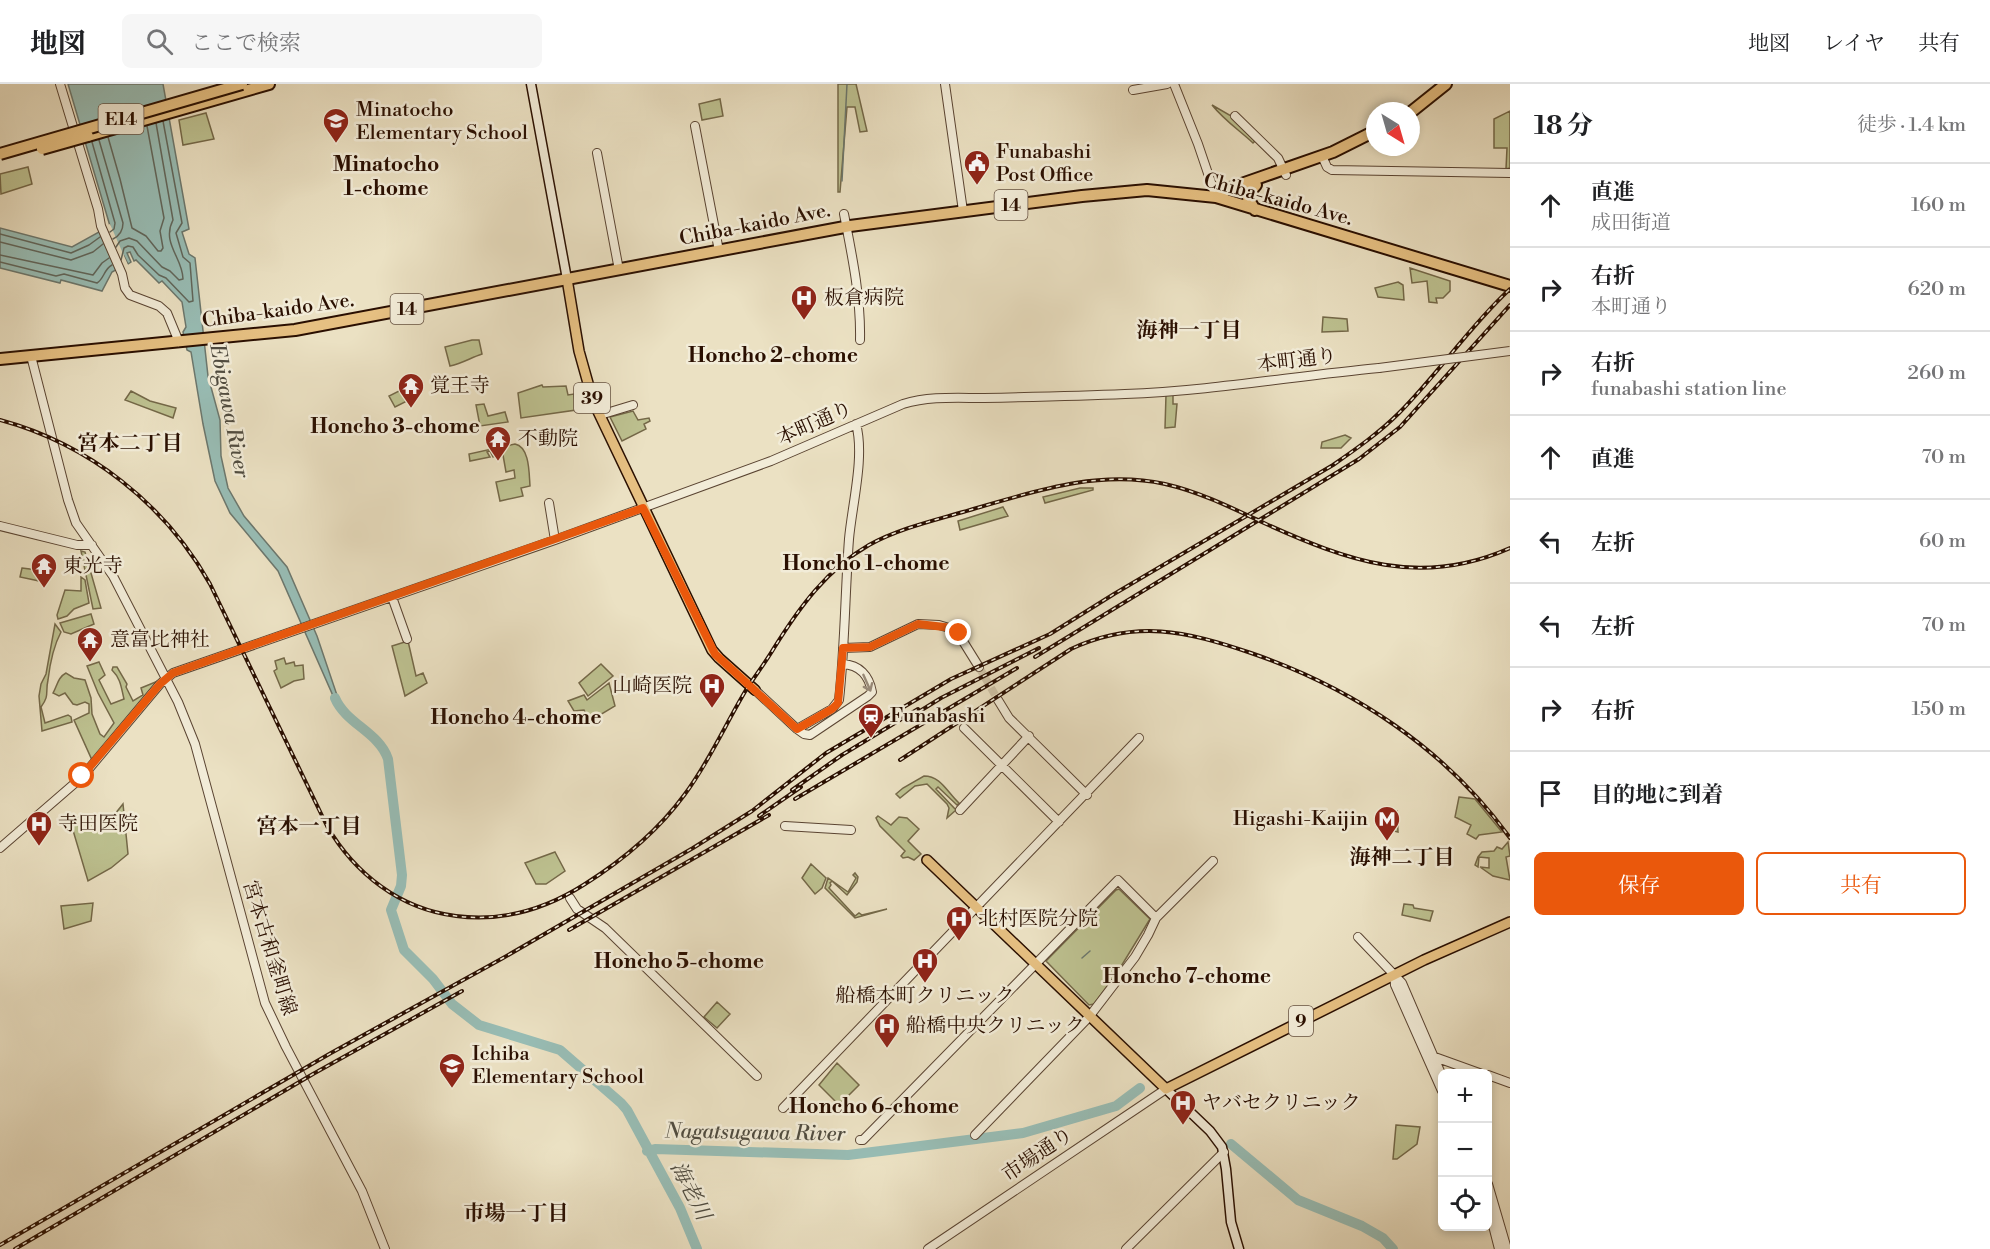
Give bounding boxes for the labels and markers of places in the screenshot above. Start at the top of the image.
place label: Minatocho Elementary School [356,98,528,146]
school or university icon: Minatocho Elementary School [321,106,351,144]
place label: Funabashi Post Office [996,140,1093,188]
public building icon: Funabashi Post Office [962,148,992,186]
hospital icon: 板倉病院 [789,283,819,321]
place label: 板倉病院 [824,286,904,311]
temple icon: 覚王寺 [396,371,426,409]
place label: 覚王寺 [430,374,490,399]
temple icon: 不動院 [483,424,513,462]
place label: 不動院 [518,427,578,452]
temple icon: 東光寺 [29,551,59,589]
place label: 東光寺 [63,554,123,579]
temple icon: 意富比神社 [75,625,105,663]
place label: 意富比神社 [110,628,210,653]
hospital icon: 山崎医院 [697,671,727,709]
place label: 山崎医院 [612,674,692,699]
station icon: Funabashi [856,701,886,739]
place label: Funabashi [890,704,986,729]
metro station icon: Higashi-Kaijin [1372,804,1402,842]
place label: Higashi-Kaijin [1233,807,1368,832]
hospital icon: 寺田医院 [24,809,54,847]
place label: 寺田医院 [58,812,138,837]
hospital icon: 北村医院分院 [944,904,974,942]
place label: 北村医院分院 [978,907,1098,932]
hospital icon: 船橋本町クリニック [910,946,940,984]
place label: 船橋本町クリニック [836,984,1014,1009]
hospital icon: 船橋中央クリニック [872,1011,902,1049]
place label: 船橋中央クリニック [906,1014,1085,1039]
place label: Ichiba Elementary School [472,1042,644,1090]
school or university icon: Ichiba Elementary School [437,1051,467,1089]
hospital icon: ヤバセクリニック [1168,1088,1198,1126]
place label: ヤバセクリニック [1202,1091,1361,1116]

